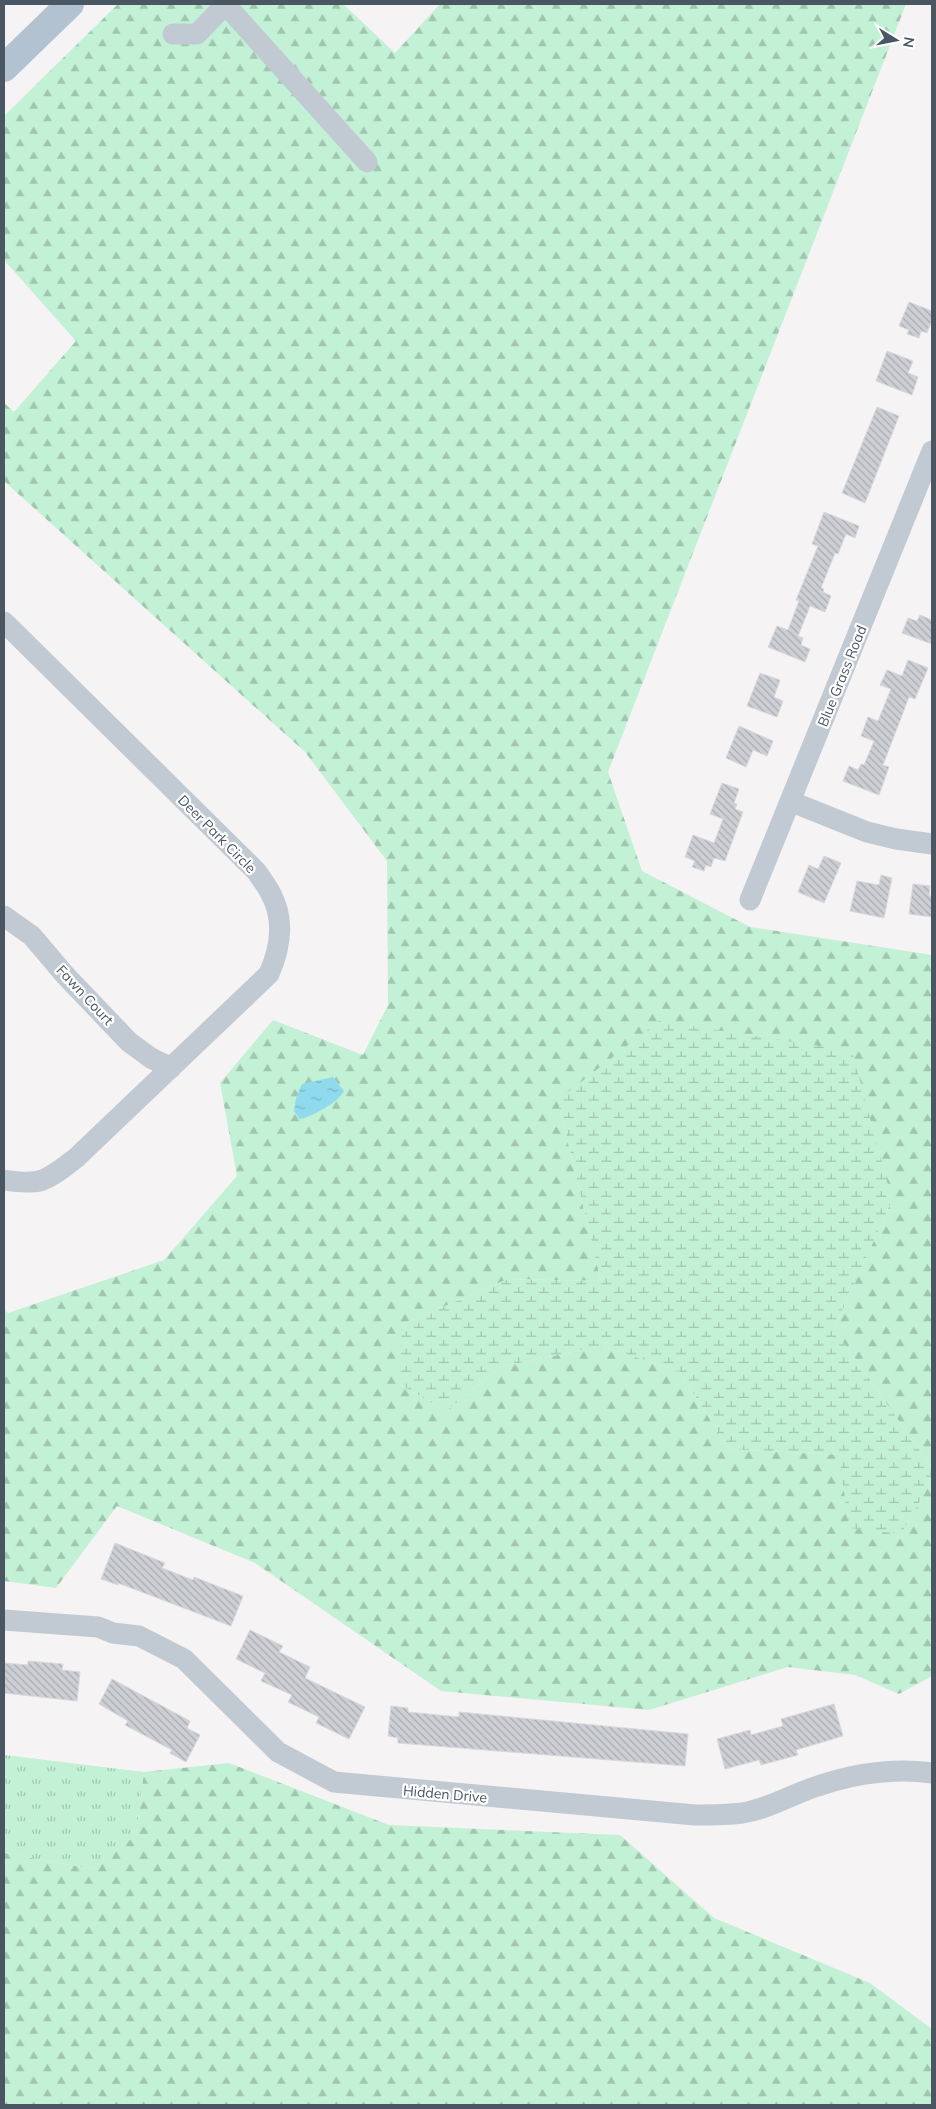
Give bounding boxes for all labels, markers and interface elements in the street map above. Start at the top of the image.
north arrow [871,15,921,65]
text: N [899,35,919,49]
street label: Blue Grass Road [813,623,871,729]
street label: Deer Park Circle [174,791,260,877]
street label: Fawn Court [53,961,117,1029]
street label: Hidden Drive [402,1781,488,1807]

